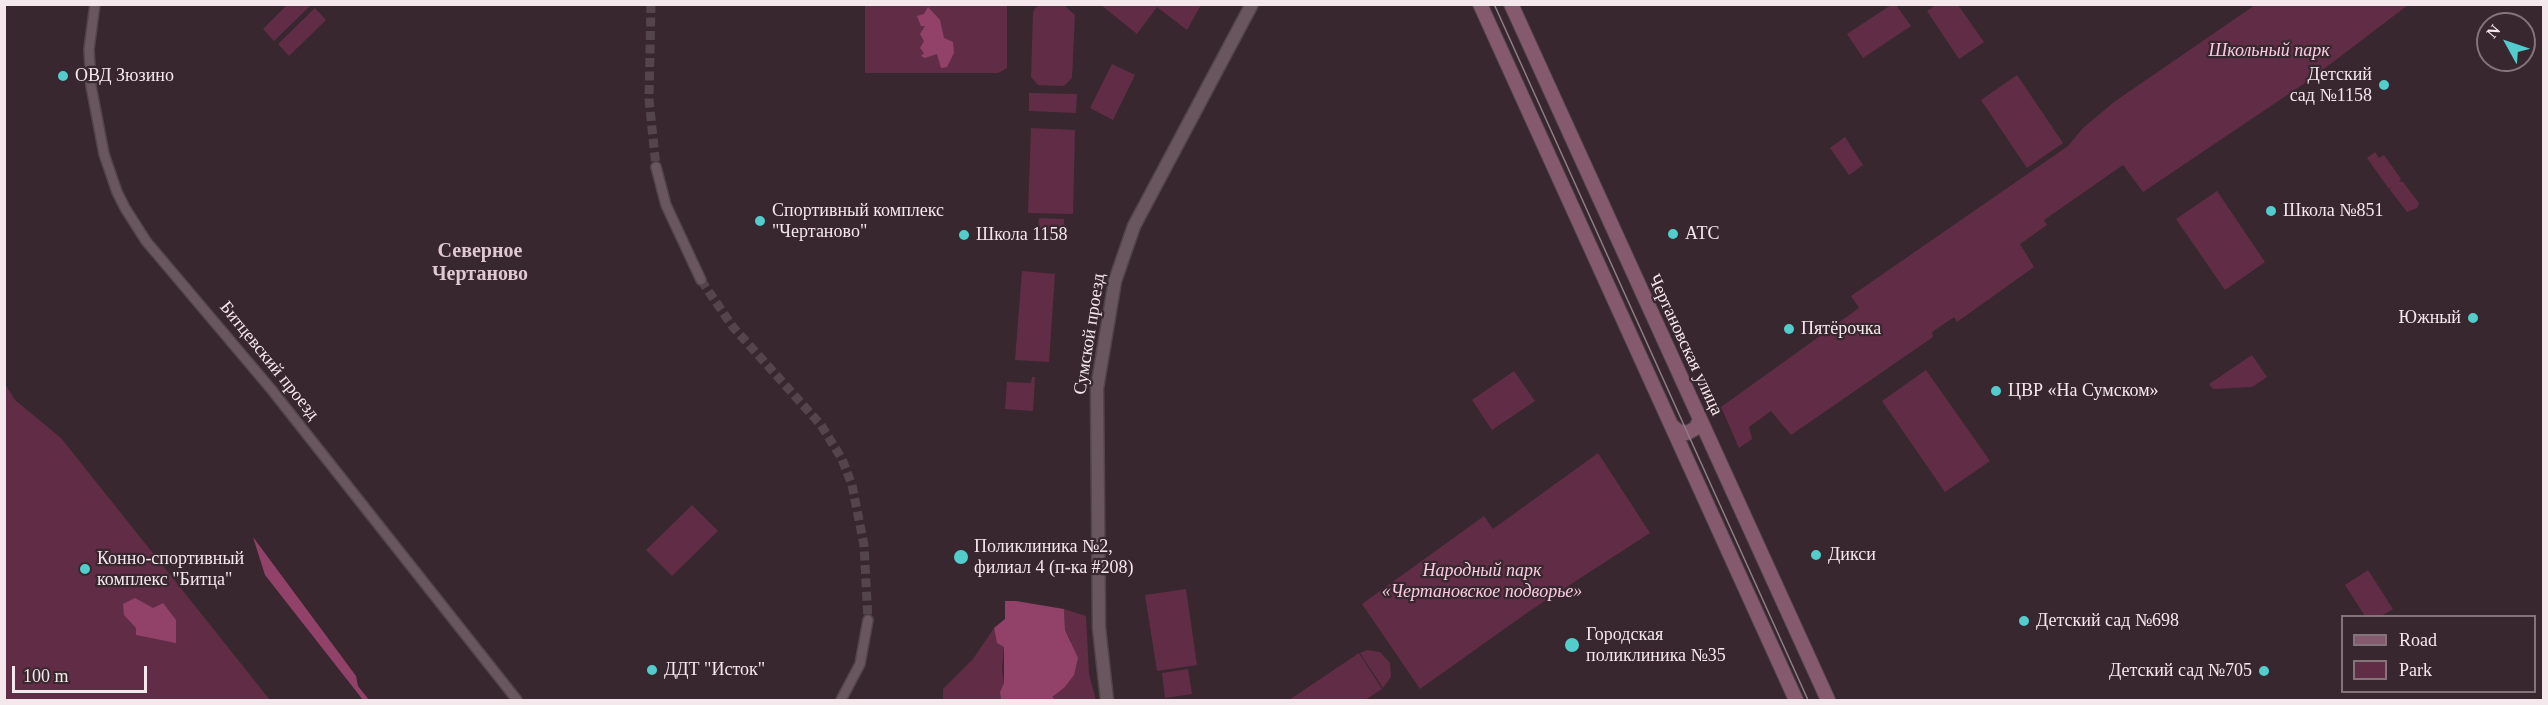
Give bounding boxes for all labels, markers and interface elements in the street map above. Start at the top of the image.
north arrow [2476,12,2536,72]
text: N [2483,22,2504,41]
park label: Школьный парк [2208,40,2330,62]
place label: Детский сад №1158 [2290,64,2372,106]
place label: ОВД Зюзино [75,65,174,87]
marker: ОВД Зюзино [56,69,70,83]
marker: Детский сад №1158 [2377,78,2391,92]
place label: Спортивный комплекс "Чертаново" [772,200,944,242]
place label: Школа №851 [2283,200,2383,222]
marker: Школа №851 [2264,204,2278,218]
marker: Спортивный комплекс "Чертаново" [753,214,767,228]
place label: АТС [1685,223,1719,245]
place label: Школа 1158 [976,224,1068,246]
marker: АТС [1666,227,1680,241]
marker: Школа 1158 [957,228,971,242]
district label: Северное Чертаново [432,240,528,287]
street label: Чертановская улица [1643,271,1727,419]
street label: Сумской проезд [1070,272,1110,396]
street label: Битцевский проезд [215,297,323,425]
place label: Южный [2398,307,2461,329]
marker: Южный [2466,311,2480,325]
place label: Пятёрочка [1801,318,1881,340]
marker: Пятёрочка [1782,322,1796,336]
place label: ЦВР «На Сумском» [2008,380,2159,402]
marker: ЦВР «На Сумском» [1989,384,2003,398]
place label: Поликлиника №2, филиал 4 (п-ка #208) [974,536,1134,578]
place label: Дикси [1828,544,1876,566]
place label: Конно-спортивный комплекс "Битца" [97,548,244,590]
marker: Поликлиника №2, филиал 4 (п-ка #208) [952,548,970,566]
marker: Дикси [1809,548,1823,562]
park label: Народный парк «Чертановское подворье» [1382,560,1582,602]
marker: Конно-спортивный комплекс "Битца" [78,562,92,576]
place label: Детский сад №698 [2036,610,2179,632]
marker: Детский сад №698 [2017,614,2031,628]
legend [2341,615,2536,693]
place label: Городская поликлиника №35 [1586,624,1726,666]
text: Road [2399,630,2437,650]
marker: Городская поликлиника №35 [1563,636,1581,654]
scale bar [15,654,150,692]
place label: ДДТ "Исток" [664,659,765,681]
place label: Детский сад №705 [2109,660,2252,682]
text: Park [2399,660,2432,680]
marker: ДДТ "Исток" [645,663,659,677]
marker: Детский сад №705 [2257,664,2271,678]
text: 100 m [23,666,69,686]

